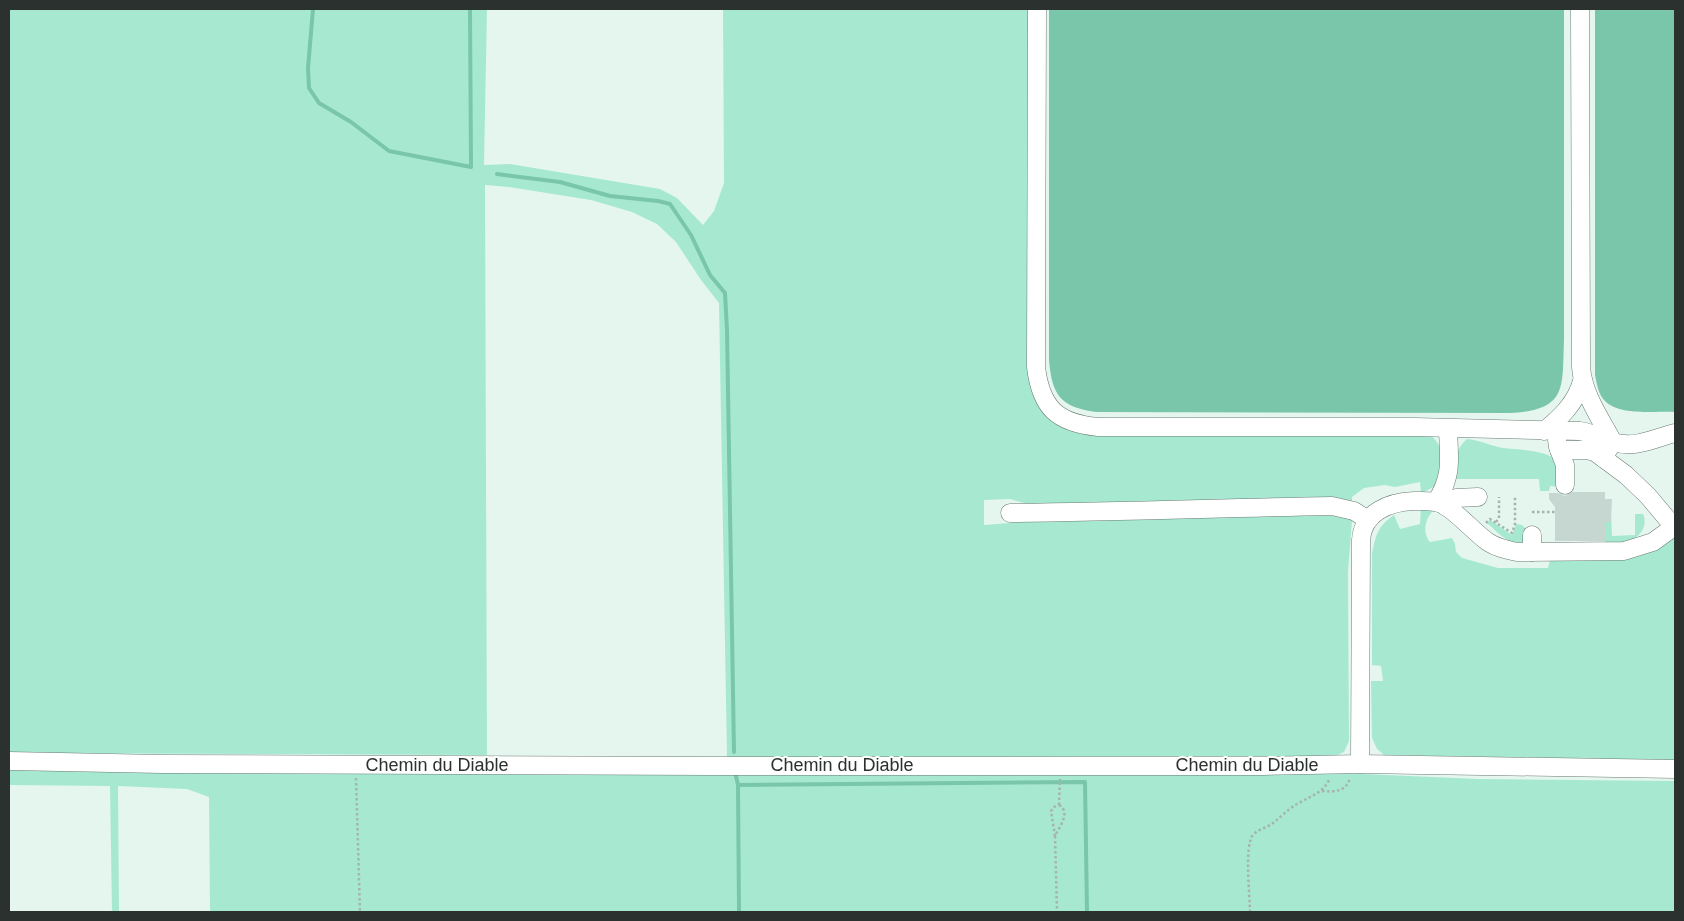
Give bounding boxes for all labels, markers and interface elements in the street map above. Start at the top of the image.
street label: Chemin du Diable [365,755,509,775]
street label: Chemin du Diable [770,755,914,775]
street label: Chemin du Diable [1175,755,1319,775]

